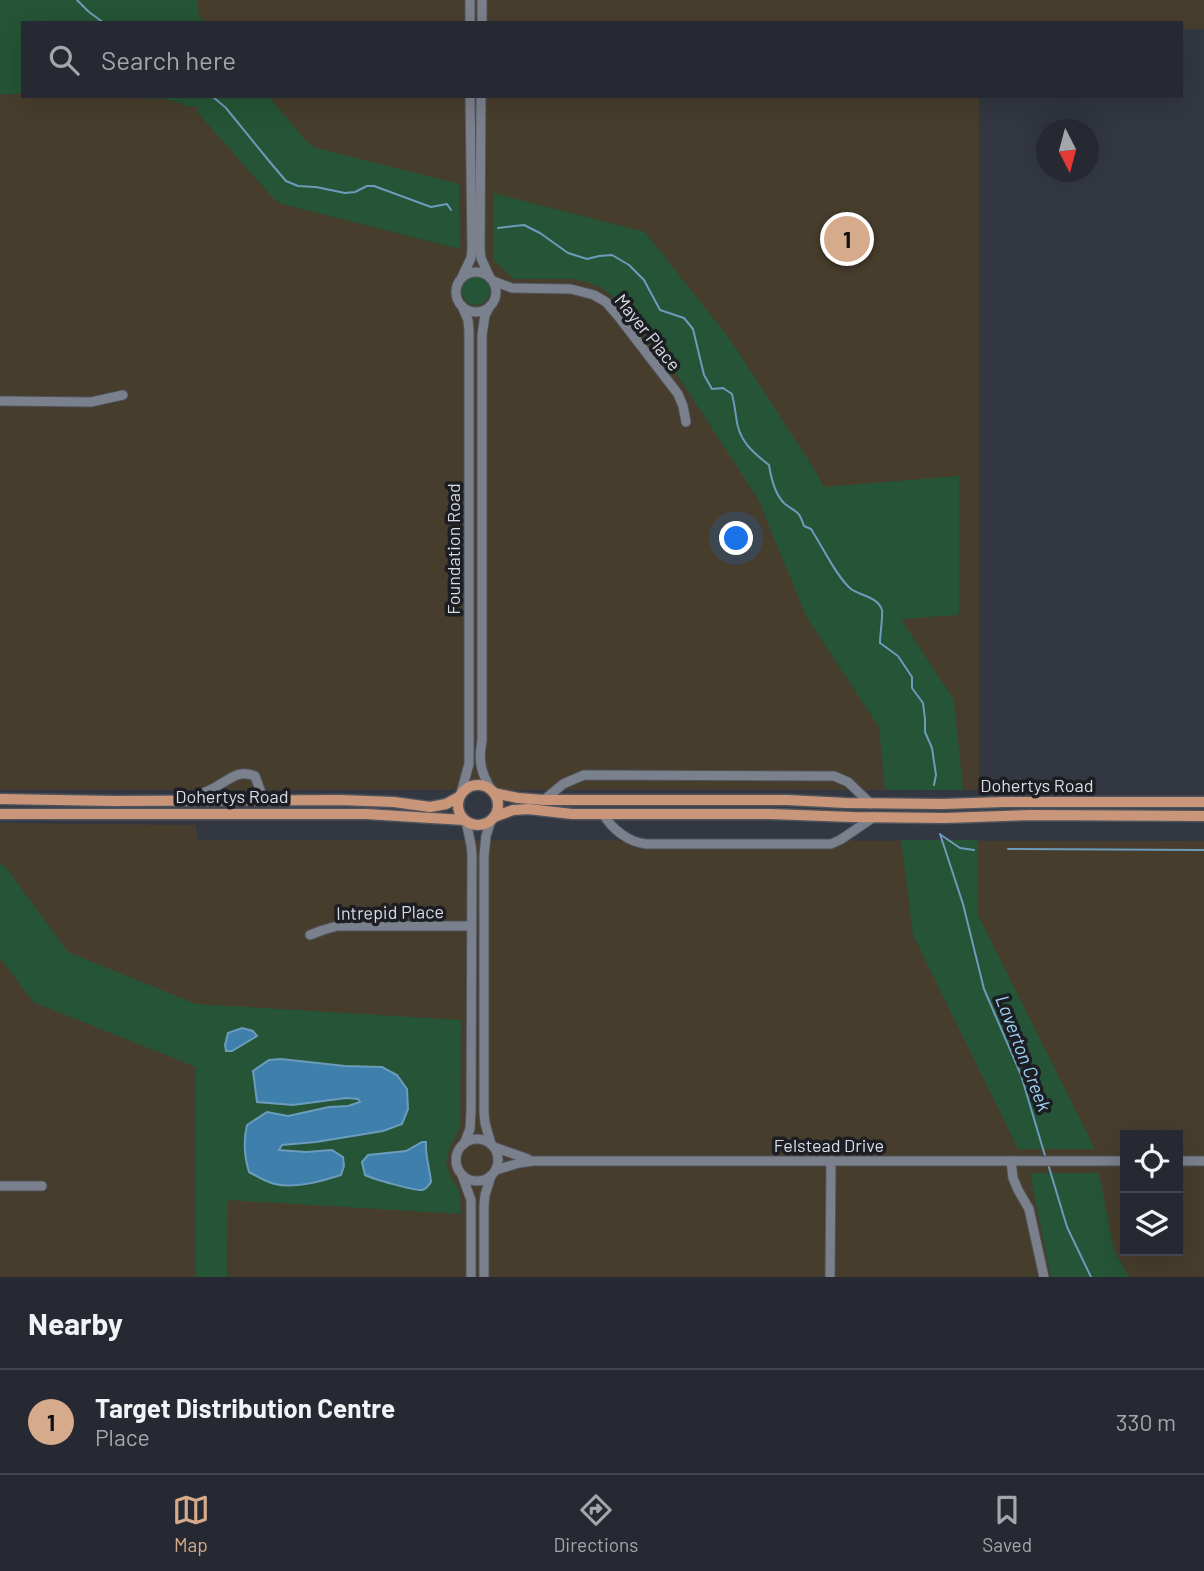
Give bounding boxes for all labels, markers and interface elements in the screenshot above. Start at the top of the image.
search box [21,21,1183,98]
icon: search [45,41,83,79]
text: Search here [101,44,236,75]
north arrow [1036,119,1099,182]
pin: 1 [824,213,870,265]
street label: Mayer Place [610,289,686,375]
street label: Foundation Road [442,483,464,615]
your location [719,521,753,555]
street label: Dohertys Road [980,774,1094,796]
street label: Dohertys Road [175,785,289,807]
street label: Intrepid Place [336,900,444,924]
water label: Laverton Creek [991,992,1057,1115]
map controls [1120,1130,1183,1256]
button: locate [1120,1130,1183,1193]
street label: Felstead Drive [774,1134,884,1156]
button: layers [1120,1193,1183,1256]
text: Nearby [28,1305,123,1341]
text: Target Distribution Centre [95,1392,395,1423]
text: 1 [47,1408,55,1436]
text: 330 m [1116,1408,1176,1436]
text: Place [95,1423,150,1451]
tab: Map [172,1491,210,1556]
tab: Directions [554,1491,639,1556]
tab: Saved [982,1491,1032,1556]

